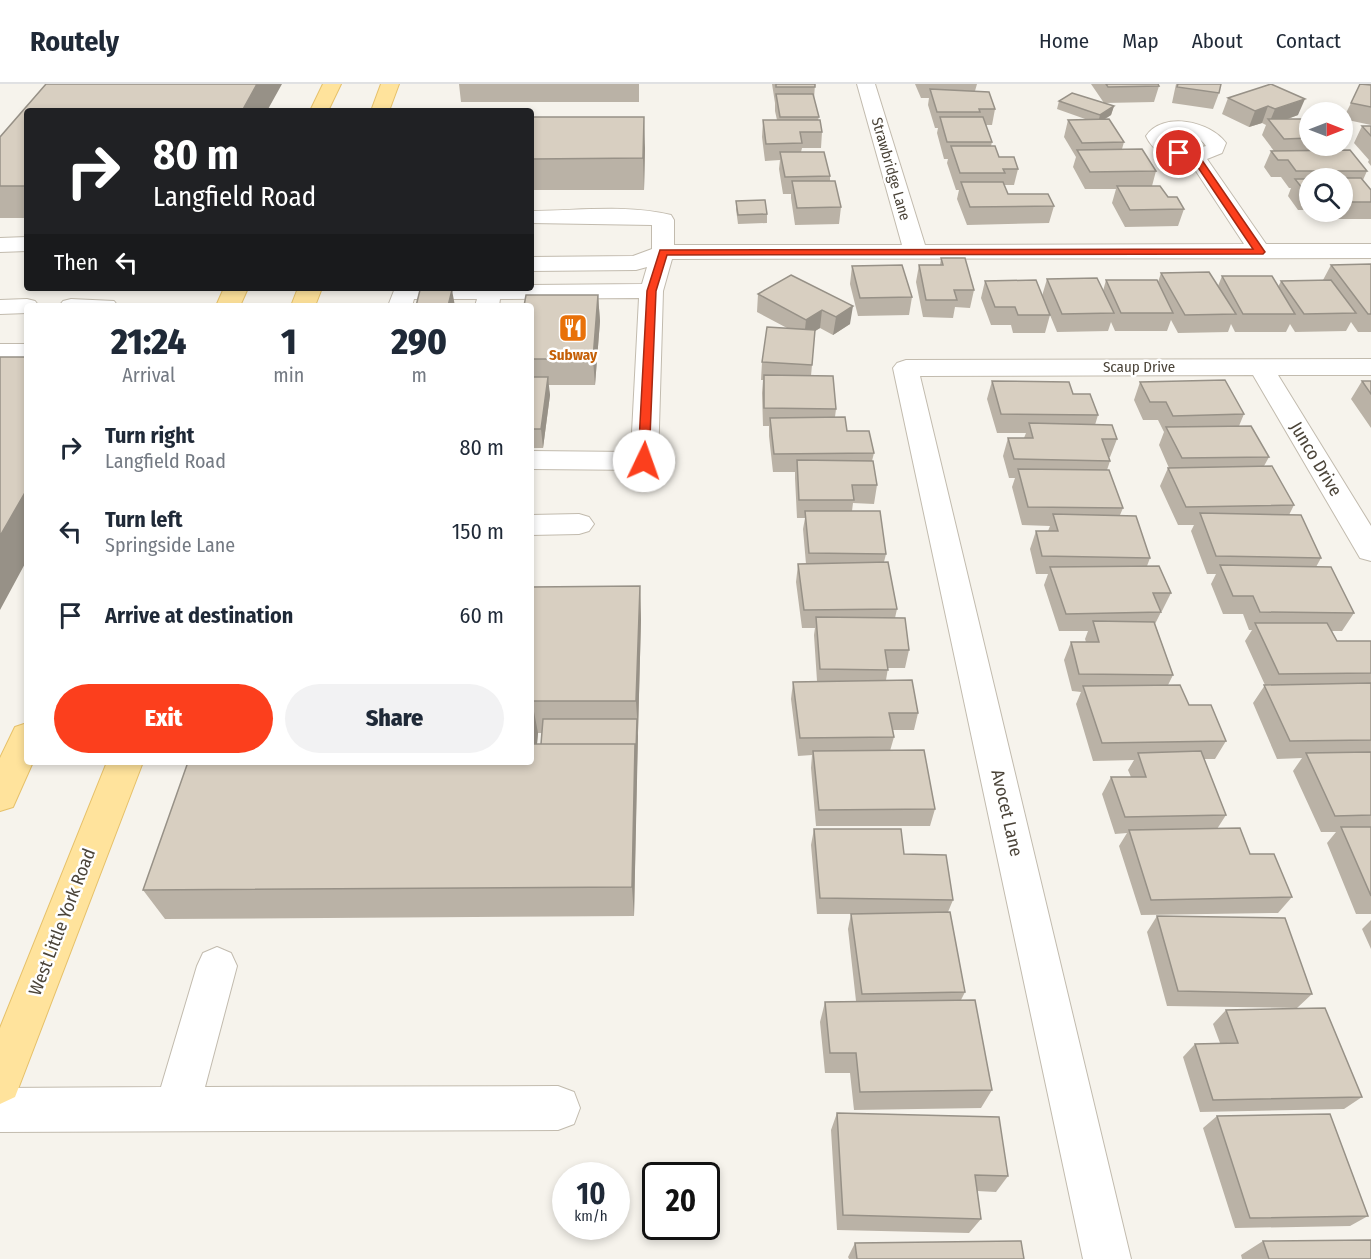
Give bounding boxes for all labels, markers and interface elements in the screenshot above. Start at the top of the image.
text: Routely [30,25,119,58]
text: Home [1039,28,1089,54]
text: Map [1122,28,1159,54]
text: About [1192,28,1243,54]
text: Contact [1276,28,1341,54]
north arrow [1299,102,1353,156]
map controls [1299,102,1353,222]
street label: Strawbridge Lane [868,115,914,223]
pin [1153,127,1204,178]
text: 80 m [153,130,239,180]
icon: right [54,132,132,210]
icon: arrive [1162,136,1195,169]
button: search [1299,168,1353,222]
text: Langfield Road [153,181,316,213]
icon: left [110,246,143,279]
text: Then [54,249,98,276]
restaurant icon: Subway [557,312,589,344]
text: 21:24 [111,320,186,364]
text: 1 [281,320,297,364]
text: 290 [391,320,447,364]
place label: Subway [549,346,598,364]
street label: Scaup Drive [1103,358,1175,376]
text: Arrival [122,363,175,387]
text: min [273,363,304,387]
text: m [411,363,427,387]
street label: Junco Drive [1285,418,1347,500]
text: Turn right [105,422,194,449]
position arrow [612,429,676,493]
icon: right [54,431,87,464]
text: 80 m [459,434,504,461]
text: Langfield Road [105,449,226,473]
text: Turn left [105,506,183,533]
icon: left [54,515,87,548]
text: 150 m [452,518,504,545]
text: Springside Lane [105,533,235,557]
icon: arrive [54,599,87,632]
text: Arrive at destination [105,602,293,629]
text: 60 m [460,602,504,629]
button: Exit [54,684,273,753]
button: Share [285,684,504,753]
street label: Avocet Lane [986,768,1028,859]
street label: West Little York Road [24,845,100,999]
speed limit sign: 20 [642,1162,720,1240]
text: 10 [576,1176,606,1212]
text: km/h [574,1207,608,1225]

